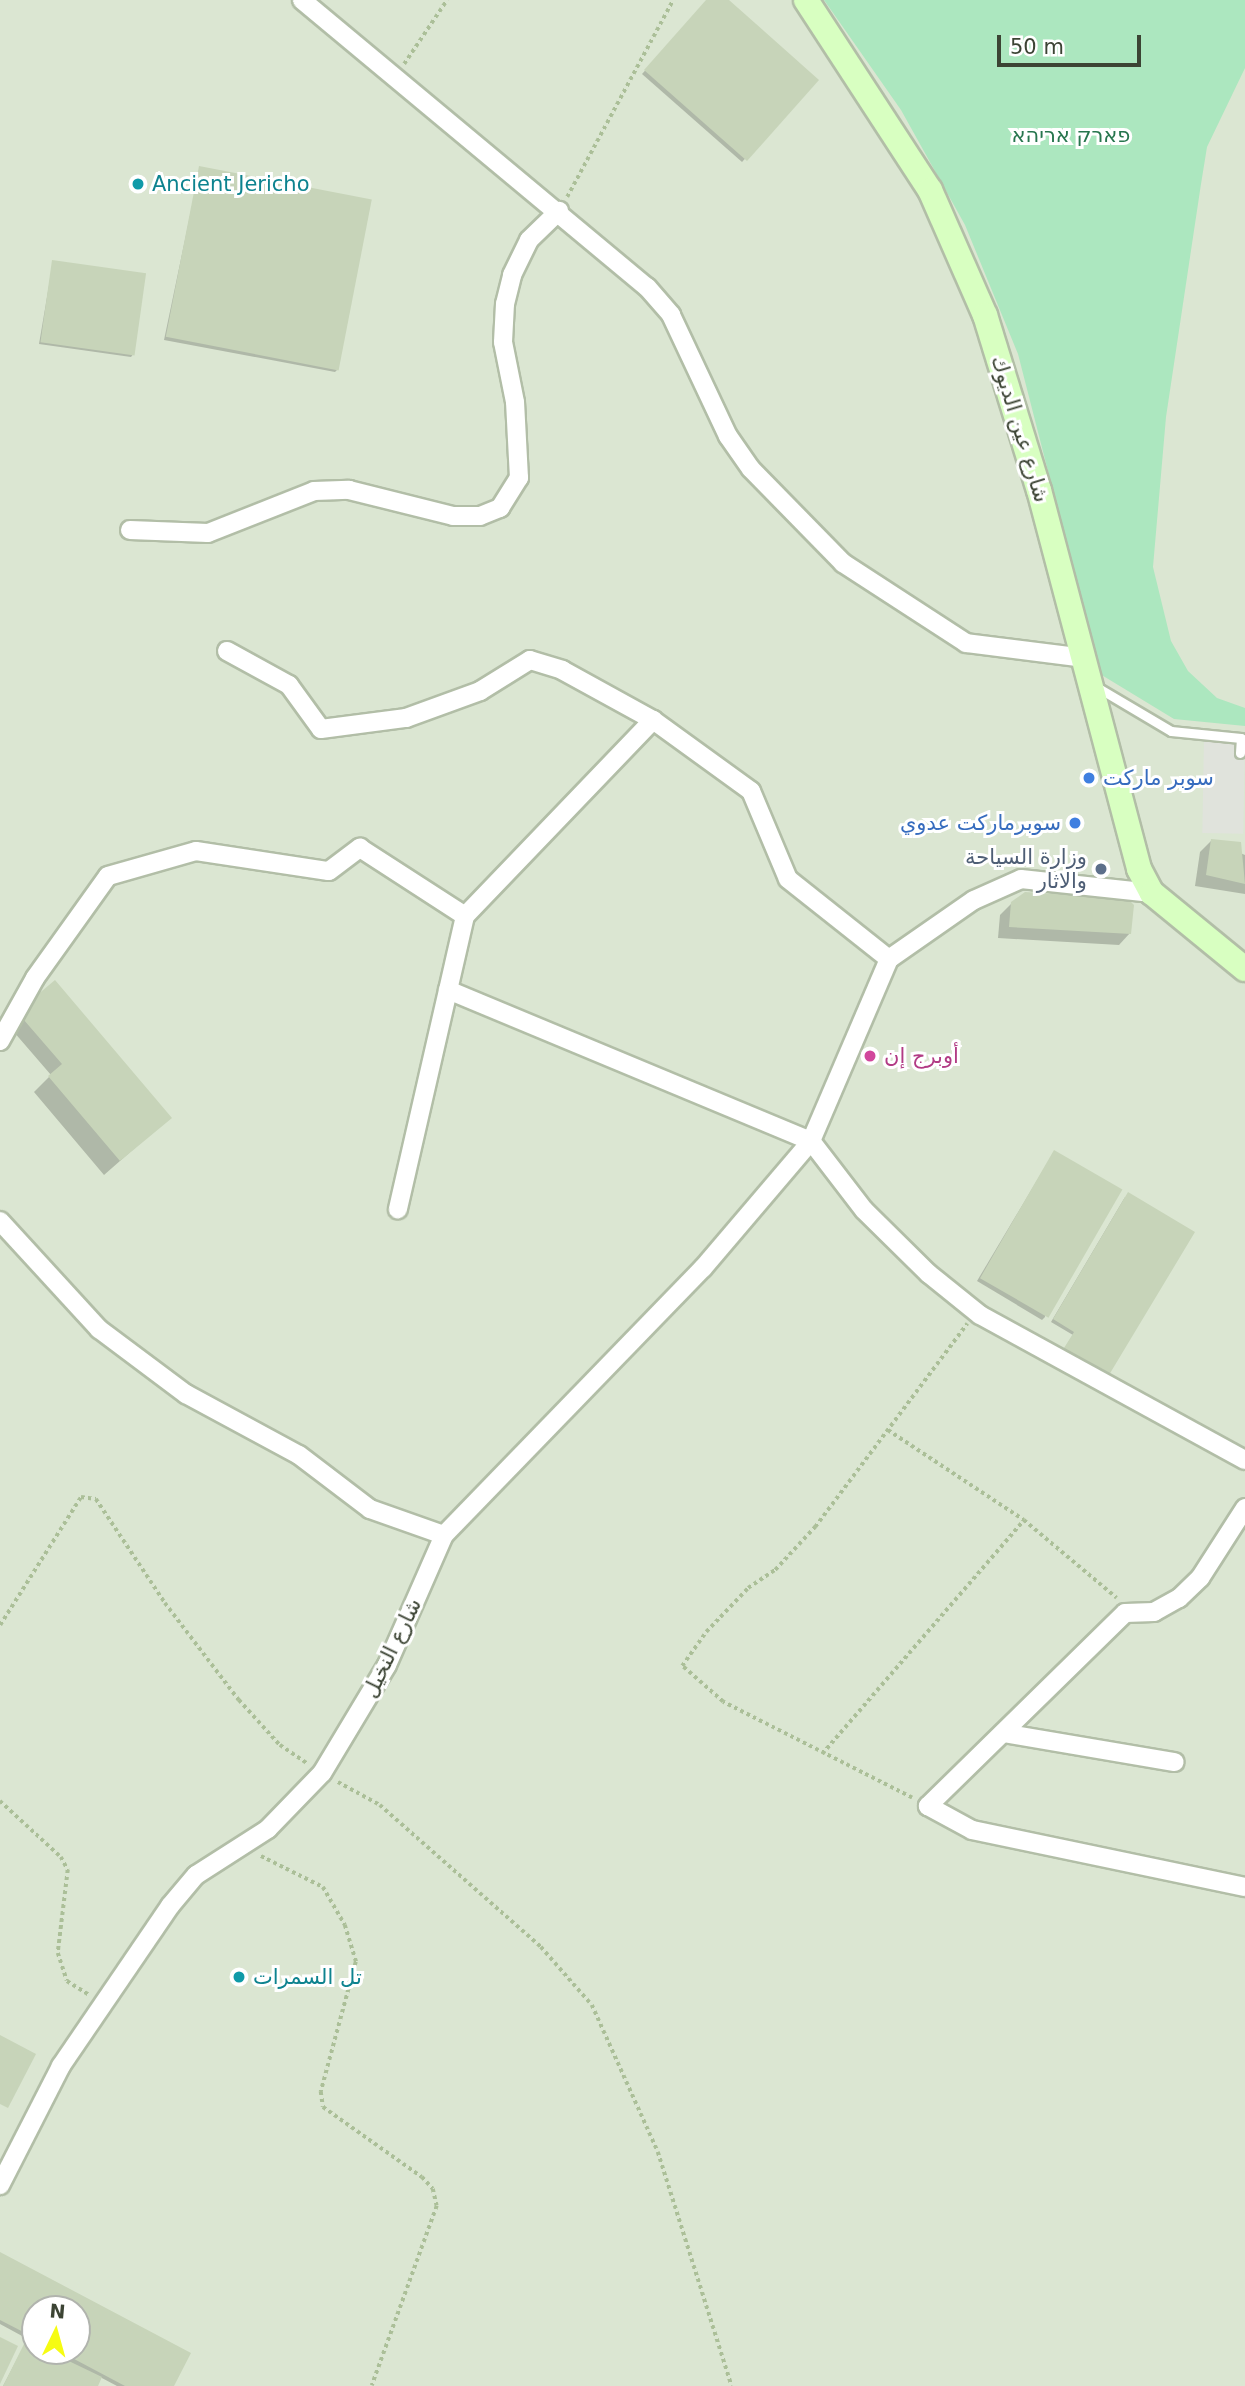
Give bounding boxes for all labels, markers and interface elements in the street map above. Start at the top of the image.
scale bar [1000,21,1144,65]
text: 50 m [1010,35,1064,59]
park label: פארק אריהא [1012,122,1130,148]
place label: Ancient Jericho [152,171,309,197]
marker: Ancient Jericho [130,176,146,192]
street label: شارع عين الديوك [986,353,1054,505]
place label: سوبر ماركت [1103,765,1214,791]
marker: سوبر ماركت [1081,770,1097,786]
place label: سوبرماركت عدوي [900,810,1061,836]
marker: سوبرماركت عدوي [1067,815,1083,831]
place label: وزارة السياحة والاثار [965,844,1087,894]
marker: وزارة السياحة والاثار [1093,861,1109,877]
place label: أوبرج إن [884,1043,959,1069]
marker: أوبرج إن [862,1048,878,1064]
street label: شارع النخيل [357,1594,427,1702]
place label: تل السمرات [253,1964,362,1990]
marker: تل السمرات [231,1969,247,1985]
north arrow [21,2295,91,2365]
text: N [49,2299,67,2323]

